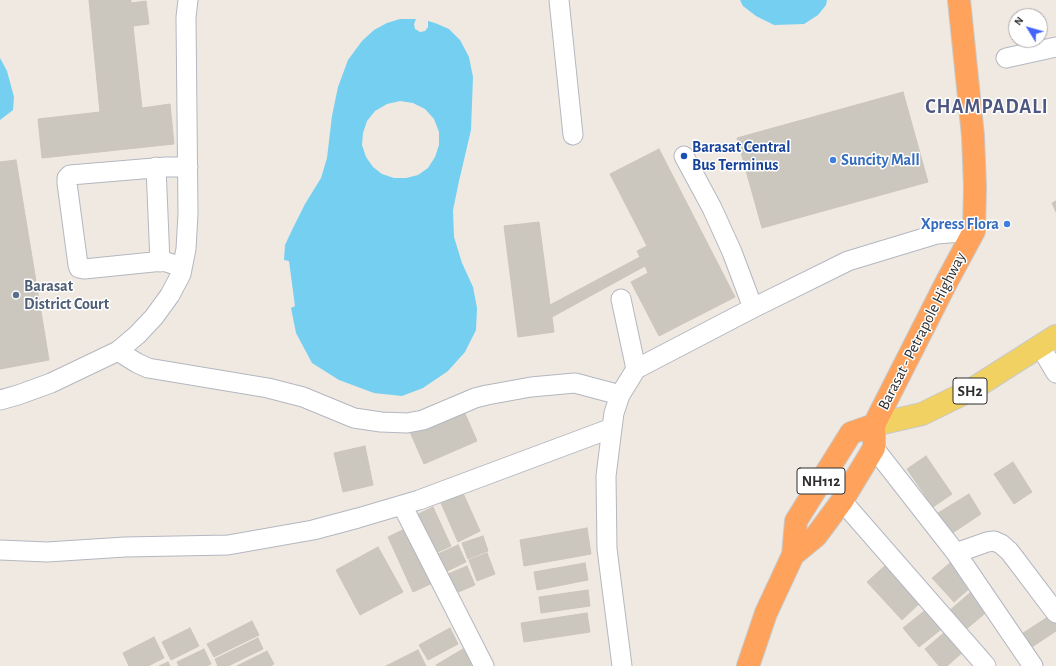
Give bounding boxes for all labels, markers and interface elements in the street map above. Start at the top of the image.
north arrow [1008,8,1048,48]
text: N [1012,15,1026,27]
district label: CHAMPADALI [925,95,1049,119]
place label: Barasat Central Bus Terminus [692,137,790,175]
place label: Suncity Mall [841,150,920,170]
marker: Barasat Central Bus Terminus [679,151,689,161]
marker: Suncity Mall [828,155,838,165]
place label: Xpress Flora [921,214,999,234]
marker: Xpress Flora [1002,219,1012,229]
street label: Barasat - Petrapole Highway [874,249,970,413]
place label: Barasat District Court [24,276,109,314]
marker: Barasat District Court [11,290,21,300]
road number: SH2 [953,378,987,404]
road number: NH112 [797,468,845,494]

